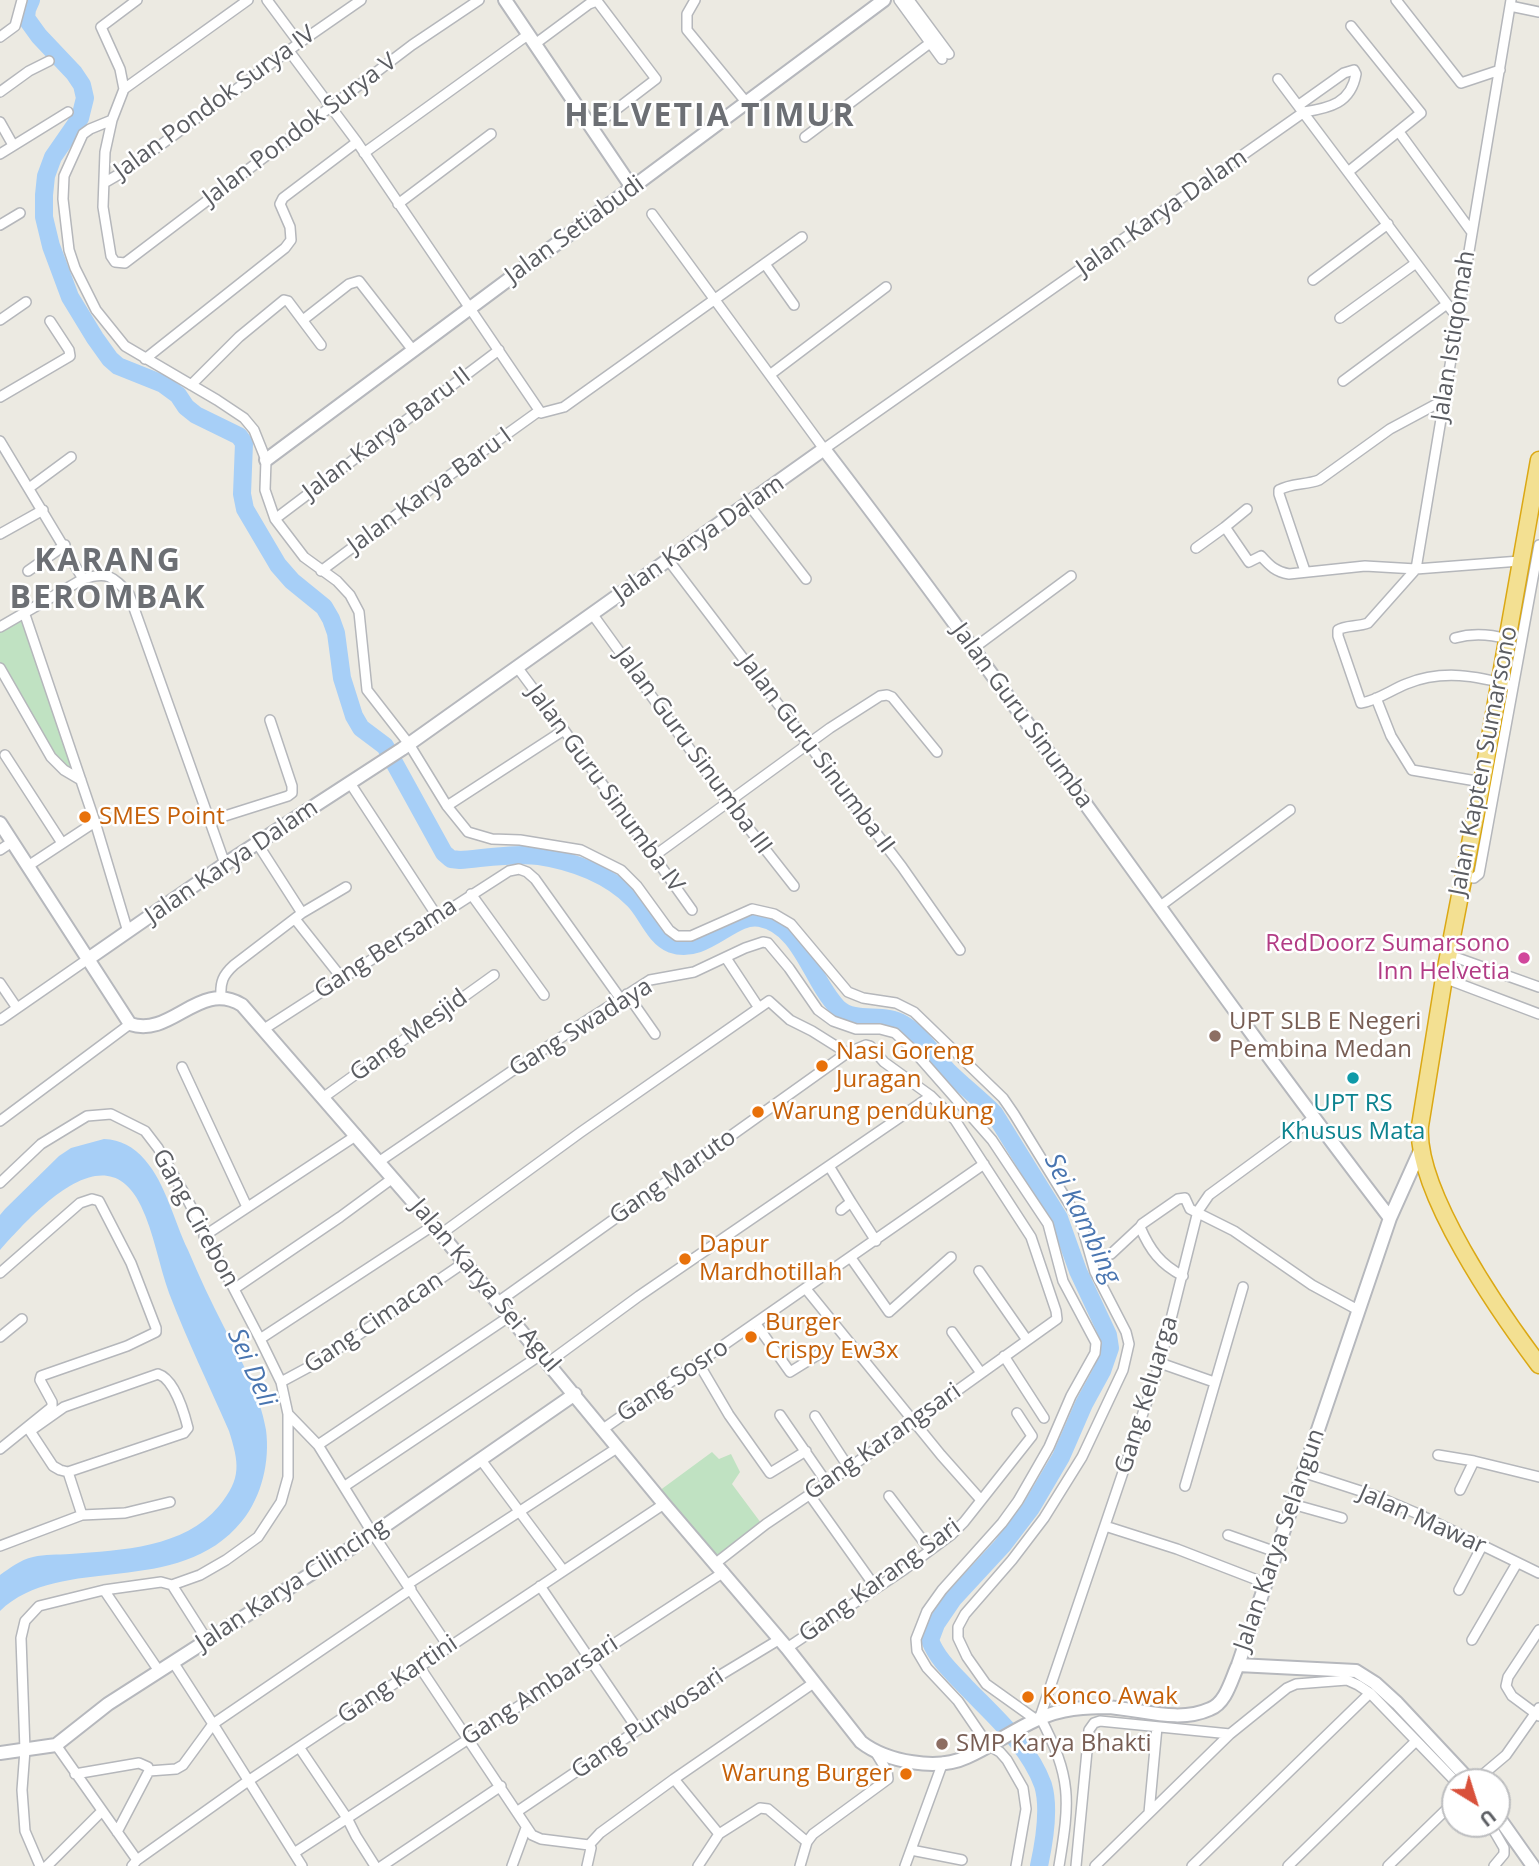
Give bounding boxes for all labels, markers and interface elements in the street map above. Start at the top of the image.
street label: Jalan Pondok Surya IV [109,20,321,186]
street label: Jalan Pondok Surya V [197,48,403,212]
district label: HELVETIA TIMUR [566,98,854,136]
street label: Jalan Karya Dalam [1071,143,1253,283]
street label: Jalan Setiabudi [500,170,650,290]
street label: Jalan Istiqomah [1426,249,1482,423]
street label: Jalan Karya Baru II [297,362,477,506]
street label: Jalan Karya Baru I [342,422,518,560]
street label: Jalan Karya Dalam [608,469,790,609]
district label: KARANG BEROMBAK [10,543,206,618]
street label: Jalan Guru Sinumba [945,618,1099,814]
street label: Jalan Kapten Sumarsono [1444,624,1524,898]
street label: Jalan Guru Sinumba III [608,642,778,860]
street label: Jalan Guru Sinumba II [732,649,900,859]
street label: Jalan Guru Sinumba IV [520,680,690,898]
street label: Jalan Karya Dalam [140,794,324,930]
place label: SMES Point [99,803,225,831]
marker: SMES Point [77,809,93,825]
street label: Gang Bersama [309,892,463,1006]
place label: RedDoorz Sumarsono Inn Helvetia [1265,930,1510,986]
marker: RedDoorz Sumarsono Inn Helvetia [1516,950,1532,966]
street label: Gang Swadaya [504,973,658,1083]
street label: Gang Mesjid [345,984,473,1088]
place label: UPT SLB E Negeri Pembina Medan [1229,1008,1421,1064]
marker: UPT SLB E Negeri Pembina Medan [1207,1028,1223,1044]
place label: Nasi Goreng Juragan [836,1038,974,1094]
marker: Nasi Goreng Juragan [814,1058,830,1074]
marker: UPT RS Khusus Mata [1345,1070,1361,1086]
place label: UPT RS Khusus Mata [1281,1090,1425,1146]
place label: Warung pendukung [772,1098,993,1126]
marker: Warung pendukung [750,1104,766,1120]
street label: Gang Maruto [604,1123,742,1231]
street label: Gang Cirebon [145,1144,245,1292]
water label: Sei Kambing [1037,1149,1127,1289]
street label: Jalan Karya Sei Agul [404,1193,566,1379]
place label: Dapur Mardhotillah [699,1231,842,1287]
marker: Dapur Mardhotillah [677,1251,693,1267]
street label: Gang Cimacan [299,1266,449,1380]
place label: Burger Crispy Ew3x [765,1309,899,1365]
street label: Gang Keluarga [1109,1313,1185,1477]
water label: Sei Deli [220,1324,282,1412]
marker: Burger Crispy Ew3x [743,1329,759,1345]
street label: Gang Sosro [612,1333,734,1429]
street label: Gang Karangsari [799,1377,967,1507]
street label: Jalan Karya Selangun [1228,1425,1332,1655]
street label: Jalan Mawar [1354,1479,1490,1561]
street label: Jalan Karya Cilincing [191,1512,393,1658]
street label: Gang Karang Sari [794,1513,966,1649]
street label: Gang Kartini [333,1629,463,1731]
street label: Gang Ambarsari [456,1630,624,1752]
street label: Gang Purwosari [566,1662,730,1786]
place label: Konco Awak [1042,1683,1178,1711]
marker: Konco Awak [1020,1689,1036,1705]
place label: SMP Karya Bhakti [956,1730,1152,1758]
marker: SMP Karya Bhakti [934,1736,950,1752]
place label: Warung Burger [722,1760,892,1788]
marker: Warung Burger [898,1766,914,1782]
north arrow [1441,1768,1511,1838]
text: U [1474,1803,1501,1833]

